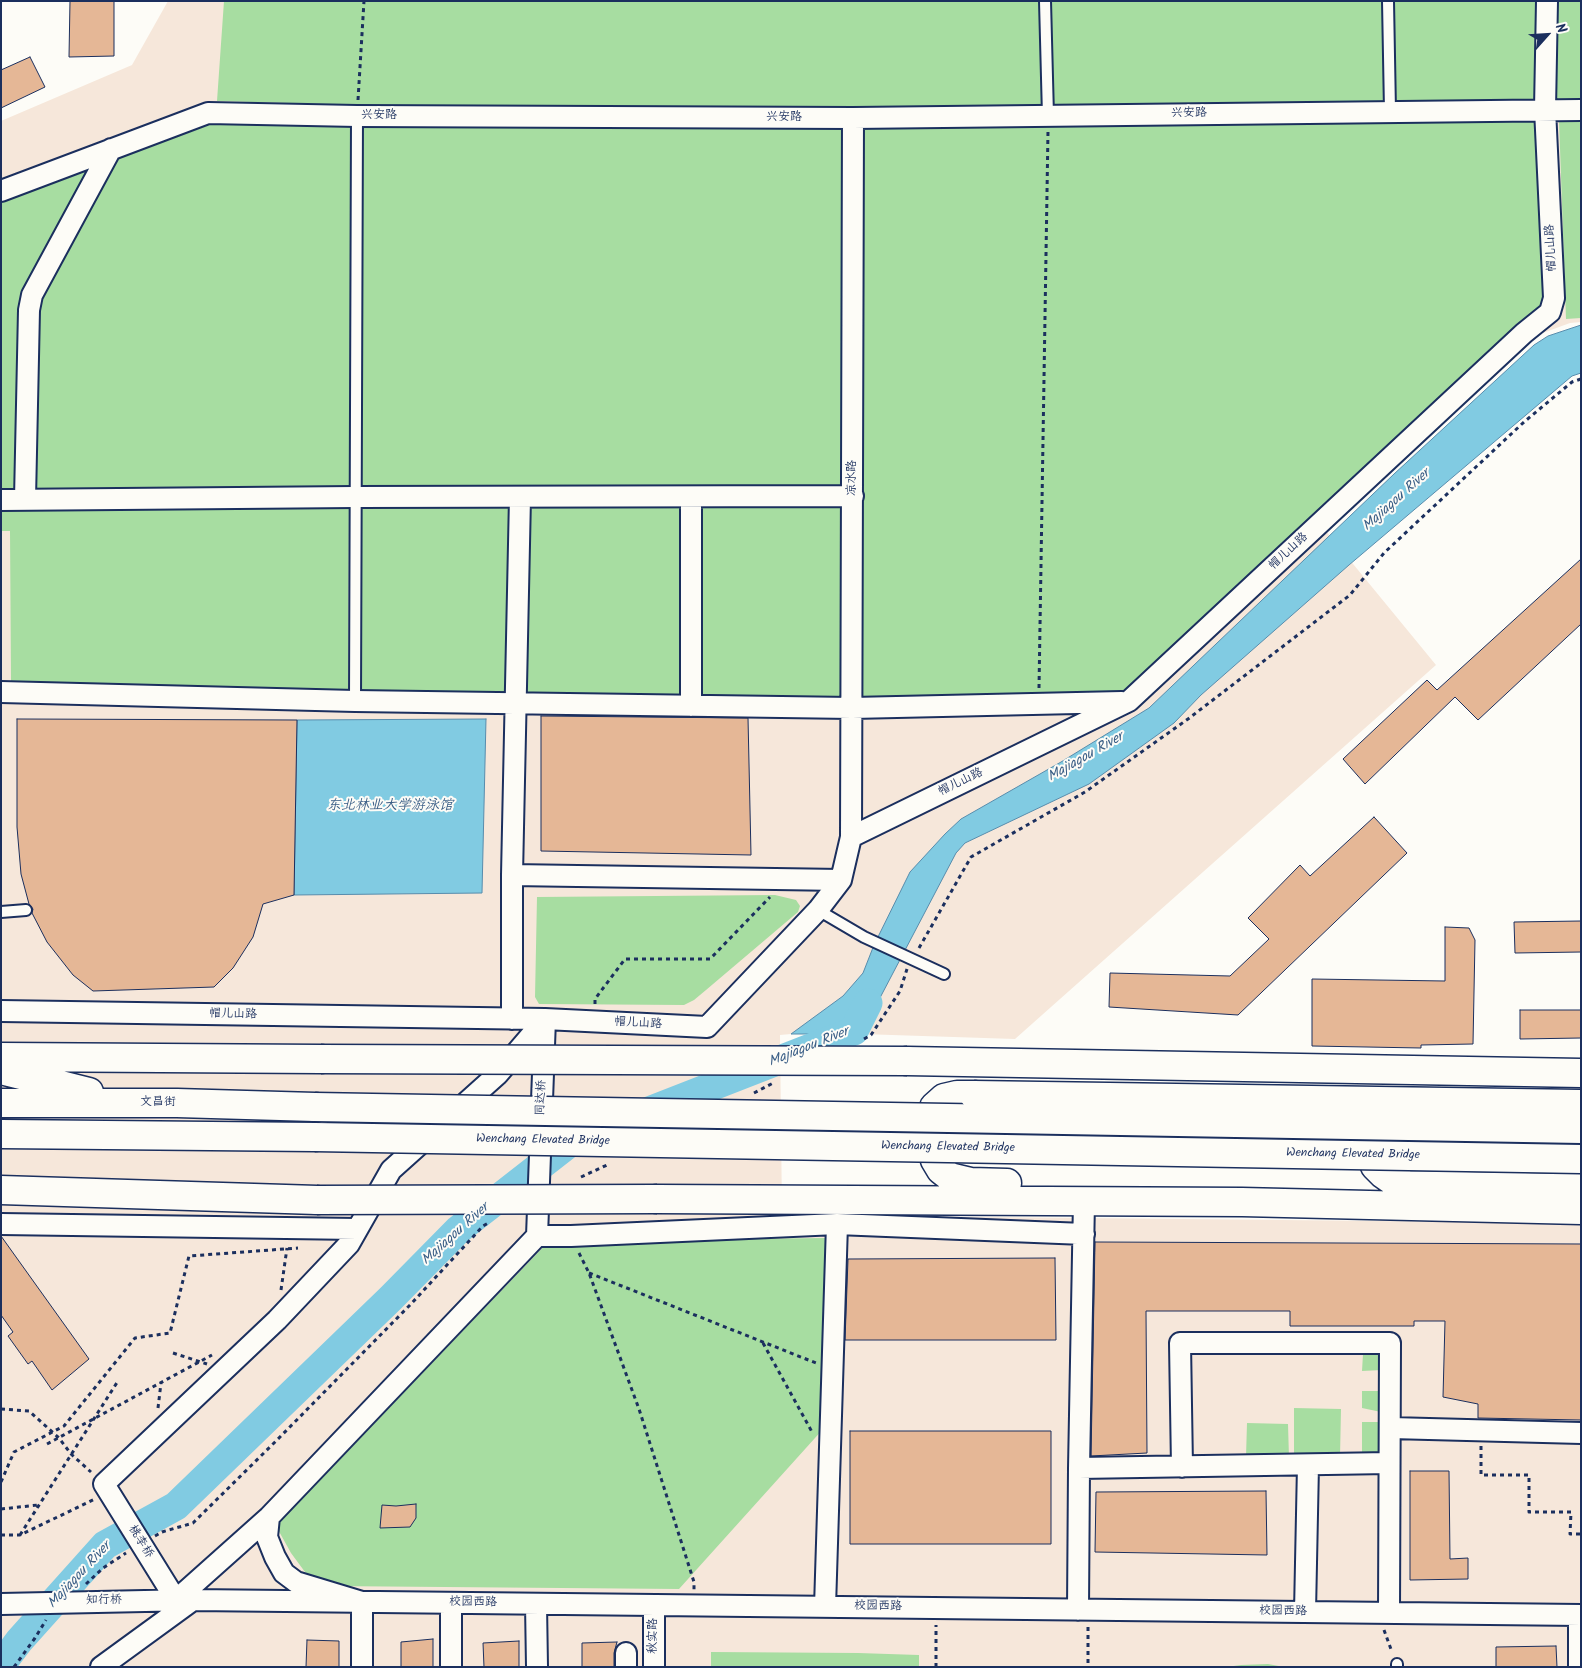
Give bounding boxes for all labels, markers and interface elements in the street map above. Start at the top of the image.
north arrow [1522,10,1572,60]
text: N [1549,20,1572,37]
street label: 兴安路 [1171,106,1207,122]
street label: 兴安路 [361,109,397,123]
street label: 兴安路 [766,111,802,125]
street label: 帽儿山路 [1544,224,1560,272]
street label: 凉水路 [846,460,860,496]
water label: Majiagou River [1360,466,1434,536]
street label: 帽儿山路 [1267,530,1311,574]
water label: Majiagou River [1045,730,1127,786]
street label: 帽儿山路 [936,766,986,800]
water label: 东北林业大学游泳馆 [327,799,453,815]
street label: 帽儿山路 [209,1007,257,1023]
street label: 帽儿山路 [614,1016,662,1032]
water label: Majiagou River [767,1024,851,1072]
street label: 同达桥 [534,1080,550,1116]
street label: 文昌街 [140,1096,176,1110]
street label: Wenchang Elevated Bridge [476,1133,610,1149]
street label: Wenchang Elevated Bridge [881,1140,1015,1156]
street label: Wenchang Elevated Bridge [1286,1147,1420,1163]
water label: Majiagou River [419,1200,493,1270]
street label: 桃李桥 [124,1523,156,1561]
water label: Majiagou River [45,1539,115,1613]
street label: 知行桥 [86,1593,122,1609]
street label: 校园西路 [449,1595,497,1611]
street label: 校园西路 [854,1599,902,1615]
street label: 校园西路 [1259,1604,1307,1620]
street label: 秋实路 [647,1618,661,1654]

